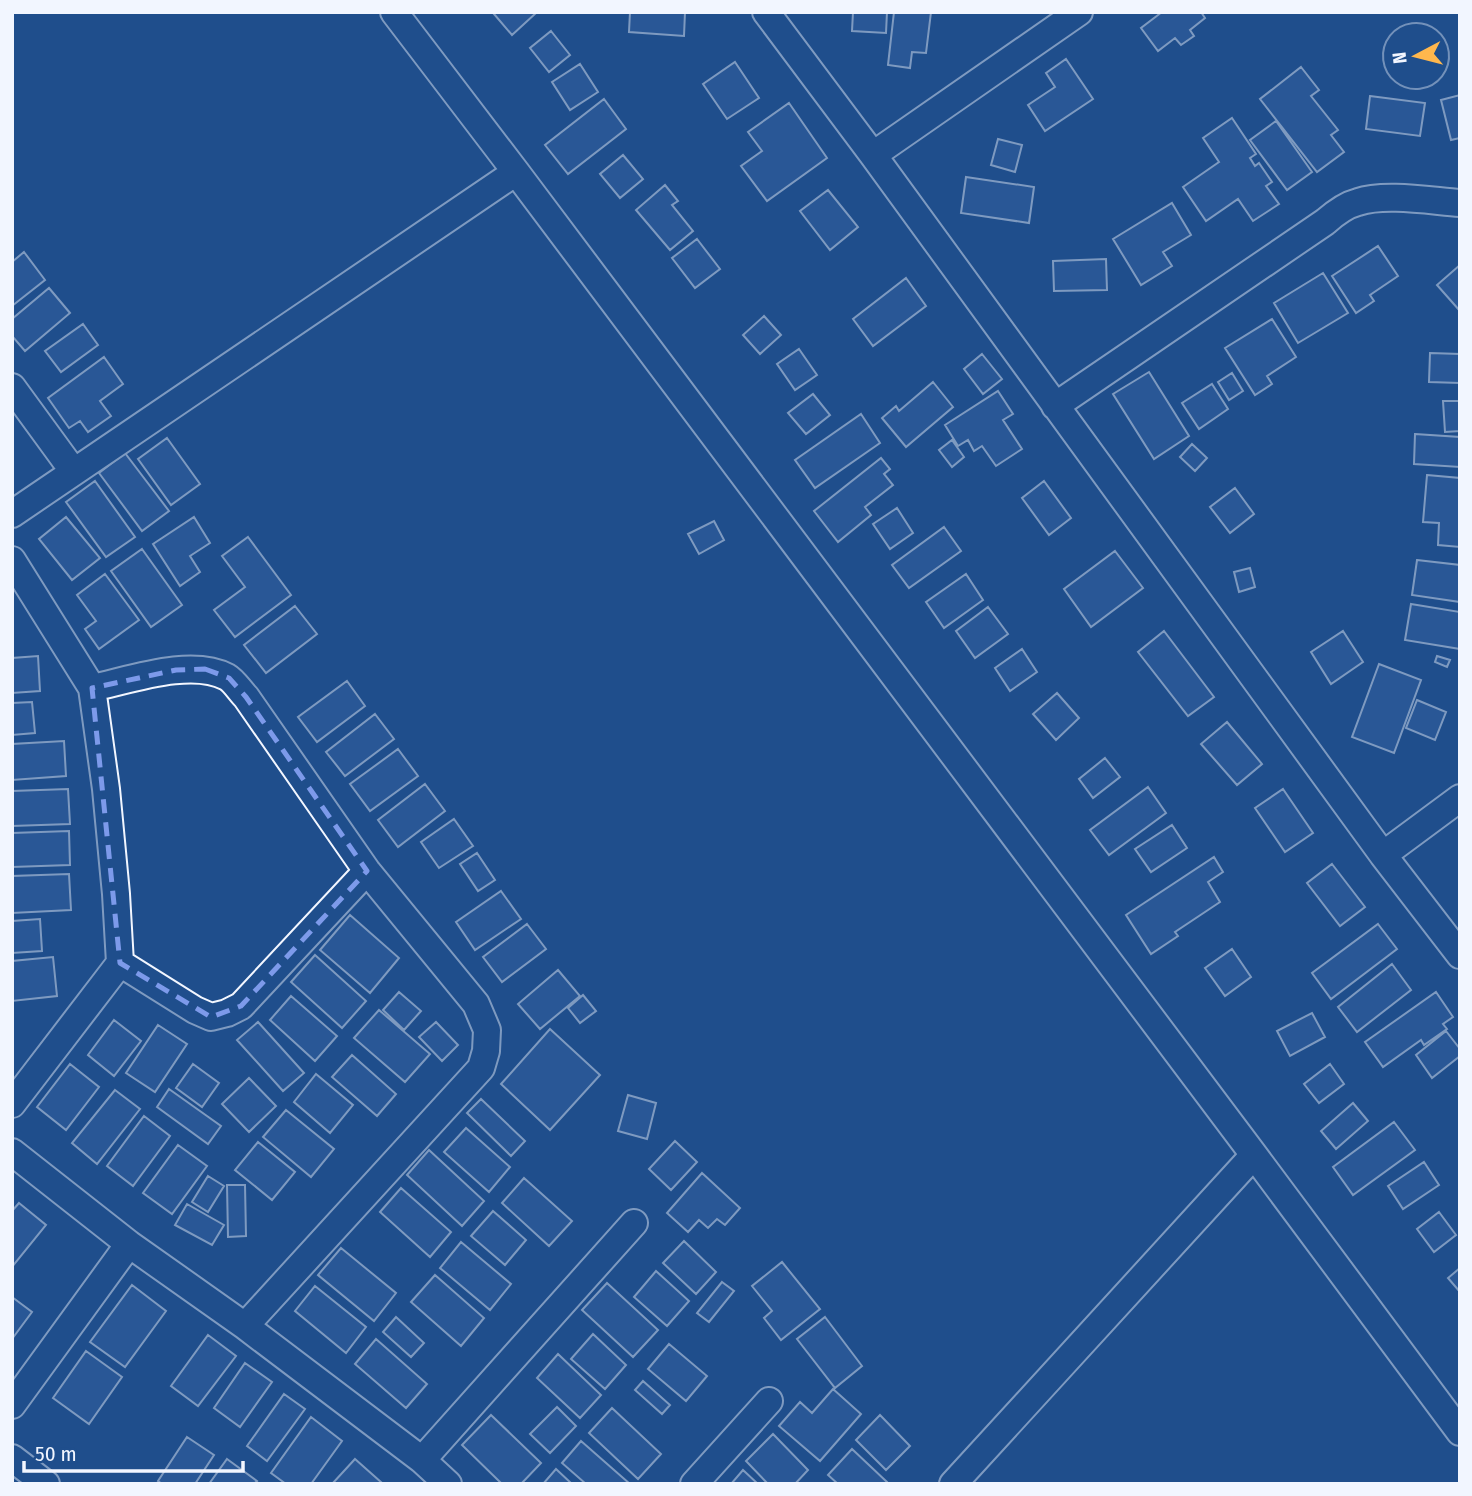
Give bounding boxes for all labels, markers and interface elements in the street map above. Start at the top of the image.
north arrow [1381,21,1451,91]
text: N [1388,51,1412,65]
scale bar [24,1430,243,1474]
text: 50 m [35,1441,77,1467]

